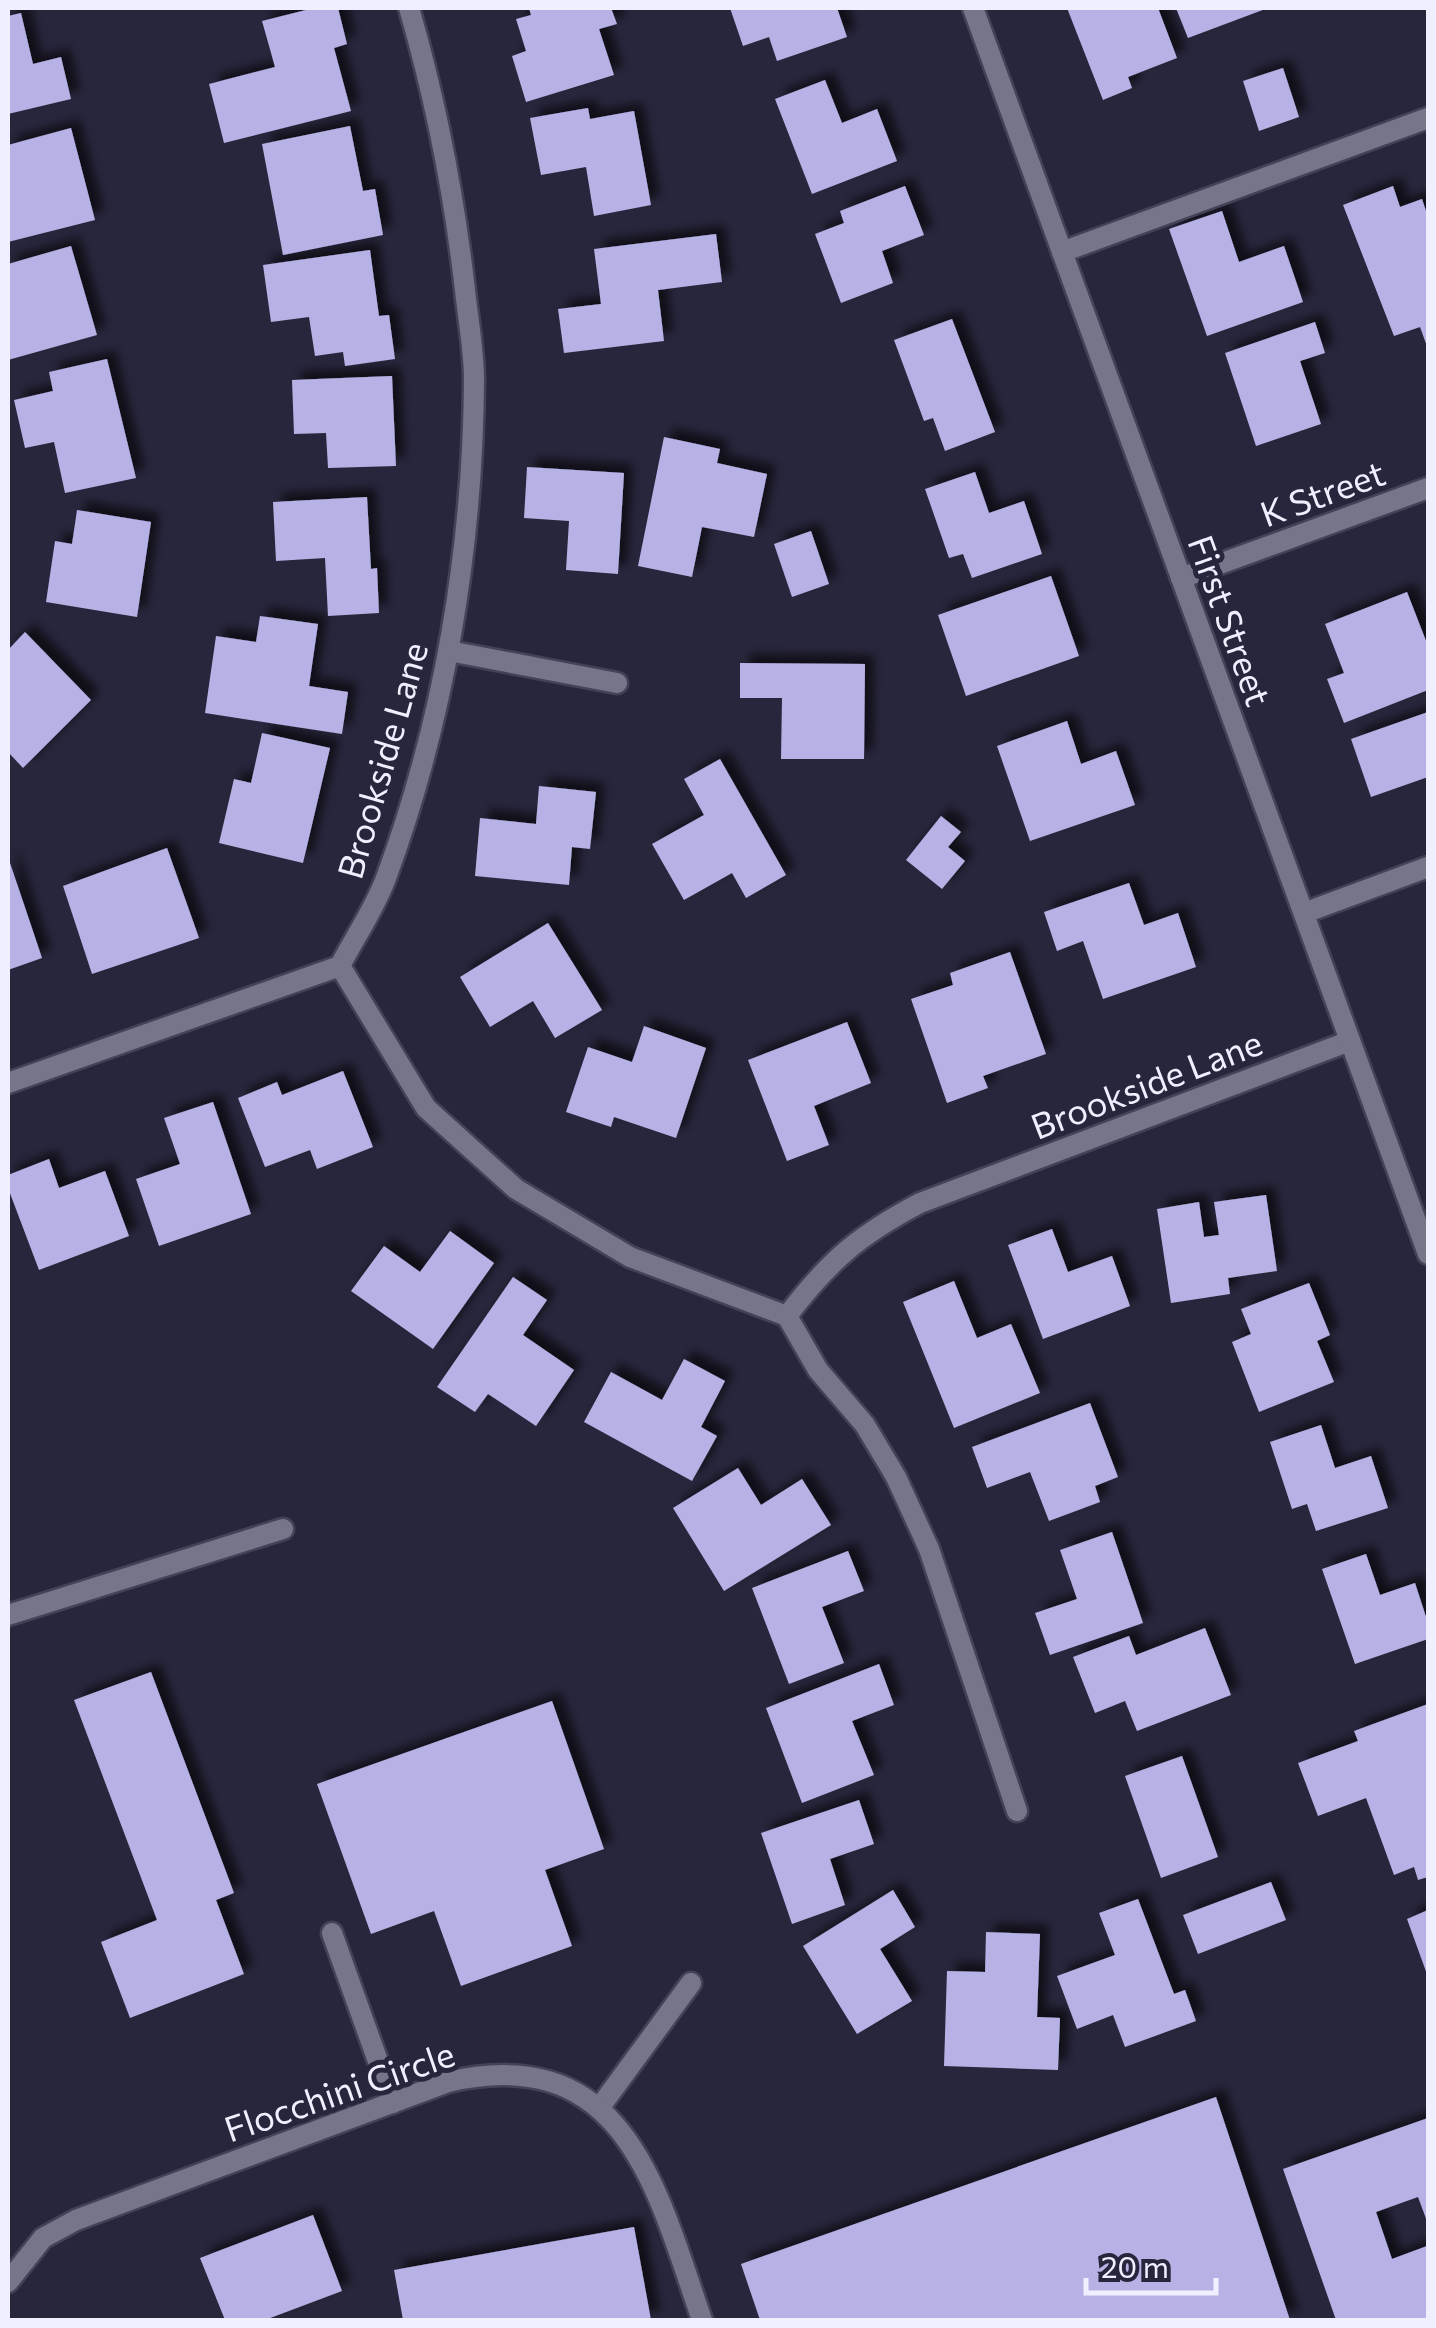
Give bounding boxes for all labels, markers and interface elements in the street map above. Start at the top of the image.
street label: K Street [1254,450,1390,534]
street label: First Street [1180,529,1282,711]
street label: Brookside Lane [327,637,435,883]
street label: Brookside Lane [1024,1019,1268,1147]
street label: Flocchini Circle [218,2031,460,2149]
scale bar [1086,2233,1216,2295]
text: 20 m [1101,2247,1169,2284]

